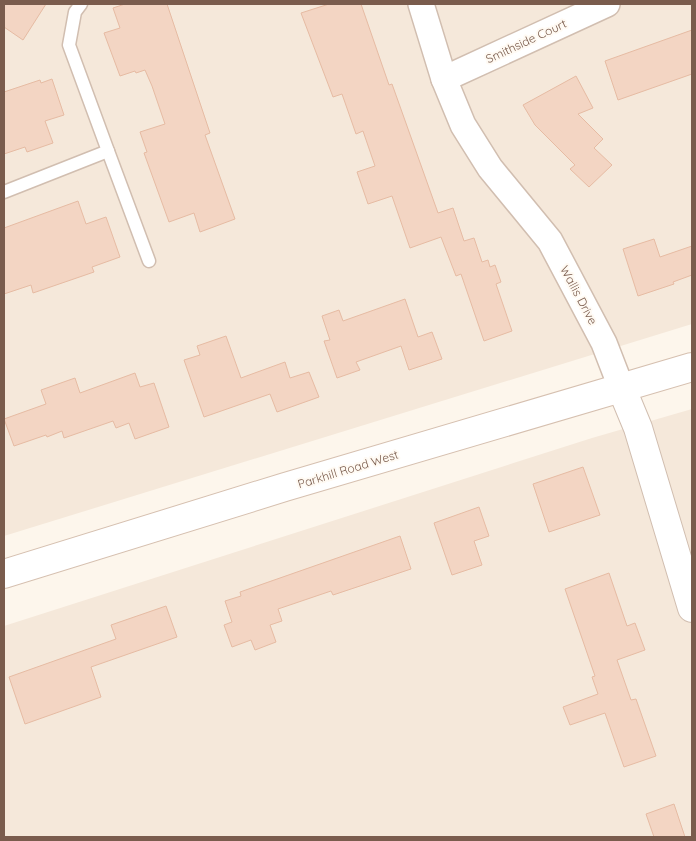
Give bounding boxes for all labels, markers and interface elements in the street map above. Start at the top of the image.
street label: Smithside Court [483,16,569,66]
street label: Wallis Drive [557,263,601,327]
street label: Parkhill Road West [296,447,400,491]

